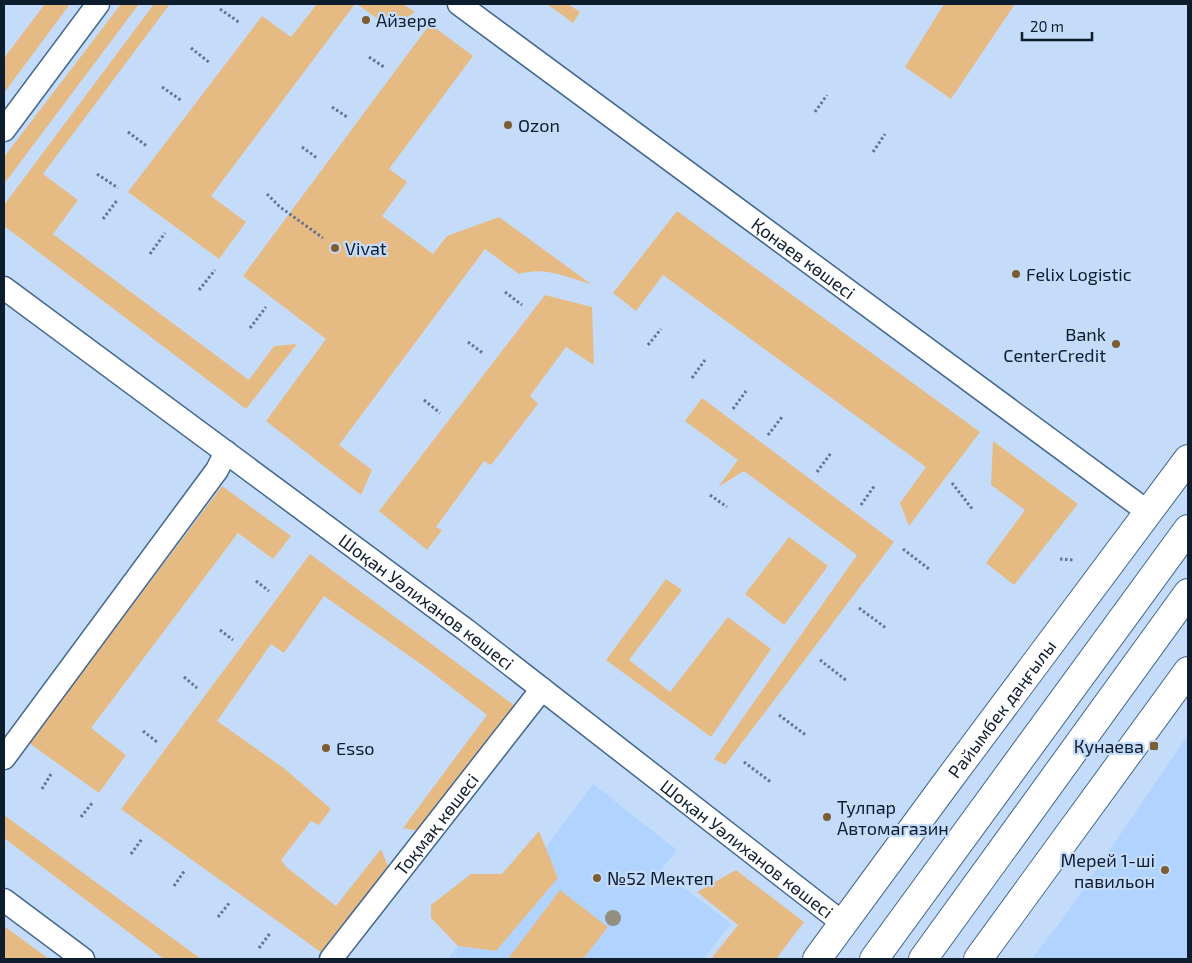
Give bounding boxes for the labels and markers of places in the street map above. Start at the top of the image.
place label: Айзере [376,9,437,31]
marker: Айзере [360,14,372,26]
place label: Ozon [518,114,560,136]
marker: Ozon [502,119,514,131]
place label: Vivat [345,237,387,259]
marker: Vivat [329,242,341,254]
place label: Felix Logistic [1026,263,1132,285]
marker: Felix Logistic [1010,268,1022,280]
place label: Bank CenterCredit [1003,323,1106,366]
marker: Bank CenterCredit [1110,338,1122,350]
place label: Кунаева [1074,735,1144,757]
place label: Esso [336,737,375,759]
marker: Кунаева [1148,740,1160,752]
marker: Esso [320,742,332,754]
place label: Тулпар Автомагазин [837,796,949,839]
marker: Тулпар Автомагазин [821,811,833,823]
place label: Мерей 1-ші павильон [1060,849,1155,892]
marker: Мерей 1-ші павильон [1159,864,1171,876]
place label: №52 Мектеп [607,867,714,889]
marker: №52 Мектеп [591,872,603,884]

